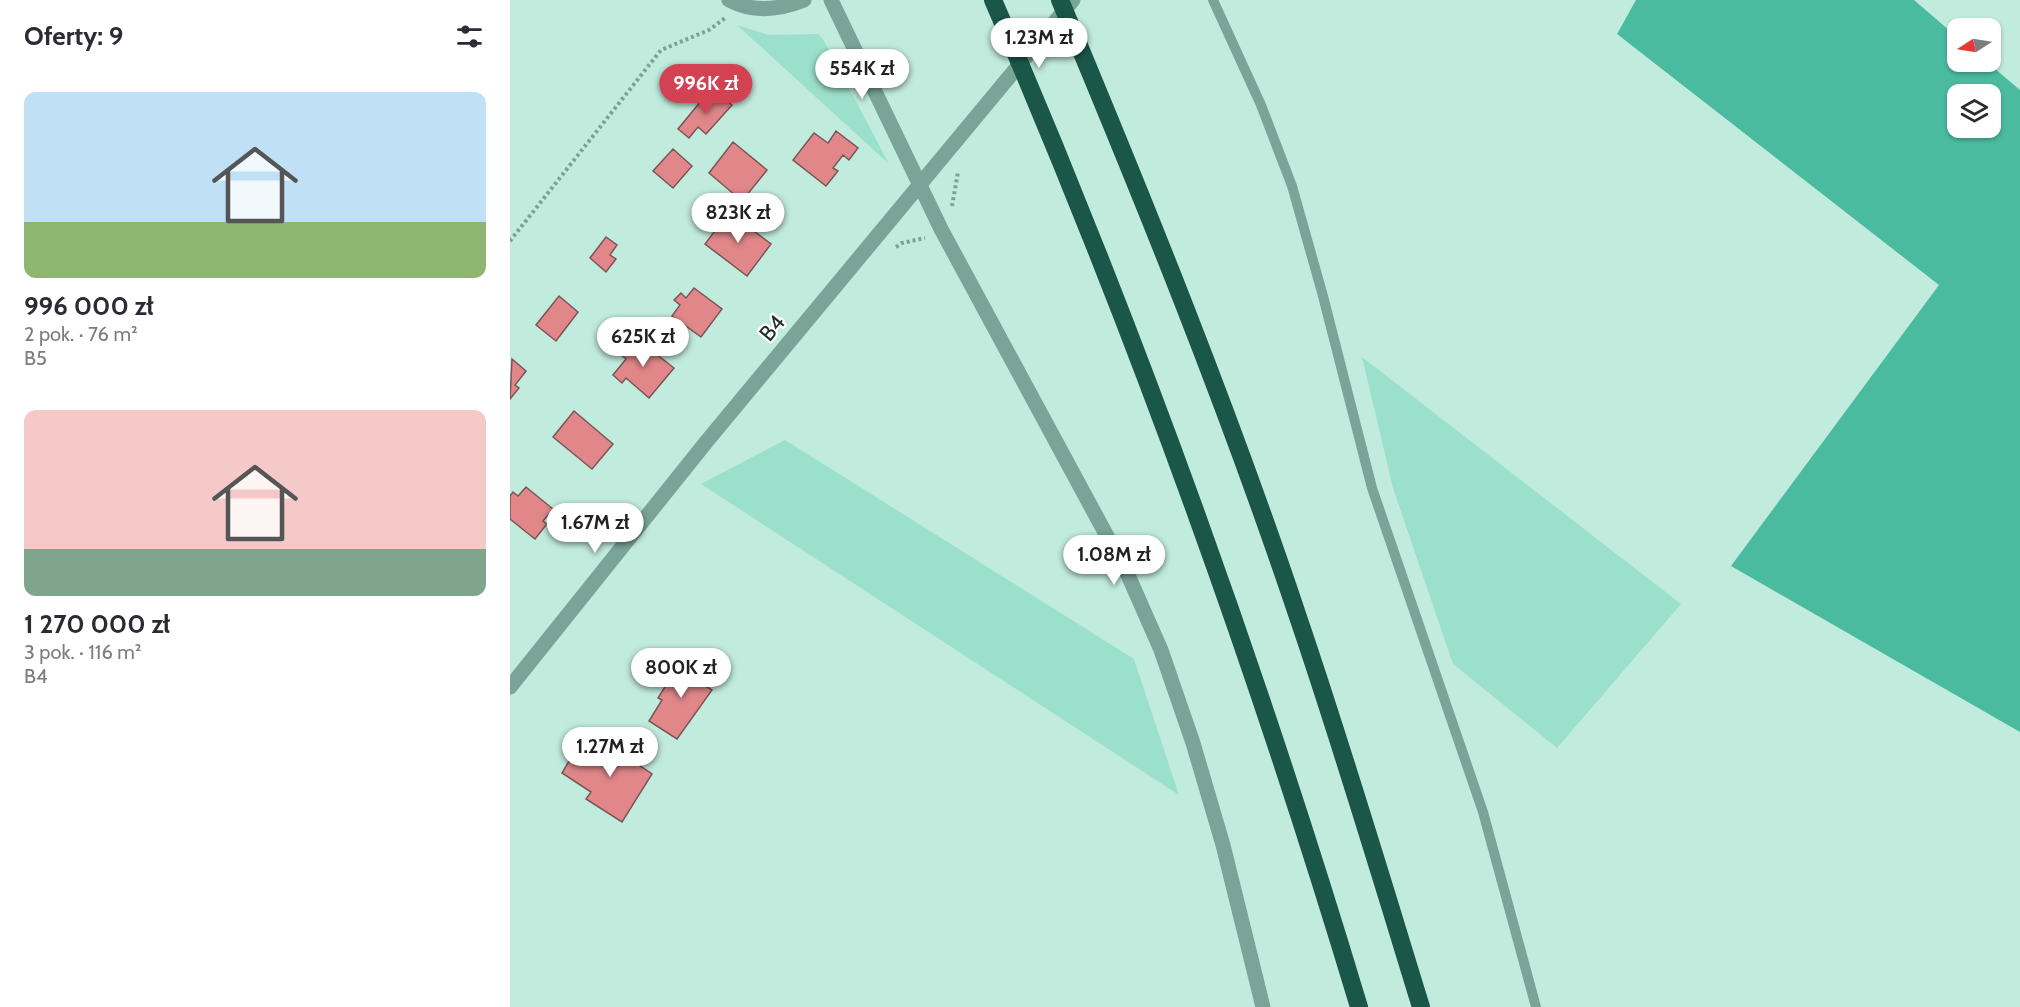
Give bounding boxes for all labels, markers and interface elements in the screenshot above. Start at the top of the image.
pin: 1.23M zł [977,18,1101,69]
north arrow [1947,18,2001,72]
map controls [1947,18,2001,138]
text: Oferty: 9 [24,20,123,52]
icon: filters [453,20,486,53]
text: 1.23M zł [1005,25,1073,49]
pin: 554K zł [807,49,917,100]
text: 554K zł [829,56,895,80]
pin: 996K zł [651,64,761,115]
text: 996K zł [673,71,739,95]
button: layers [1947,84,2001,138]
icon: home [201,131,309,239]
pin: 823K zł [683,193,793,244]
text: 823K zł [705,200,771,224]
text: 996 000 zł [24,290,154,322]
street label: B4 [753,309,791,347]
pin: 625K zł [588,317,698,368]
text: 2 pok. · 76 m² [24,322,138,346]
text: 625K zł [611,324,675,348]
text: B5 [24,346,47,370]
icon: home [201,449,309,557]
pin: 1.67M zł [533,503,657,554]
text: 1.67M zł [561,510,629,534]
pin: 1.08M zł [1052,535,1176,586]
text: 1.08M zł [1077,542,1151,566]
text: 1 270 000 zł [24,608,170,640]
text: 3 pok. · 116 m² [24,640,141,664]
pin: 800K zł [626,648,736,699]
text: 800K zł [645,655,717,679]
text: B4 [24,664,48,688]
pin: 1.27M zł [548,727,672,778]
text: 1.27M zł [576,734,644,758]

